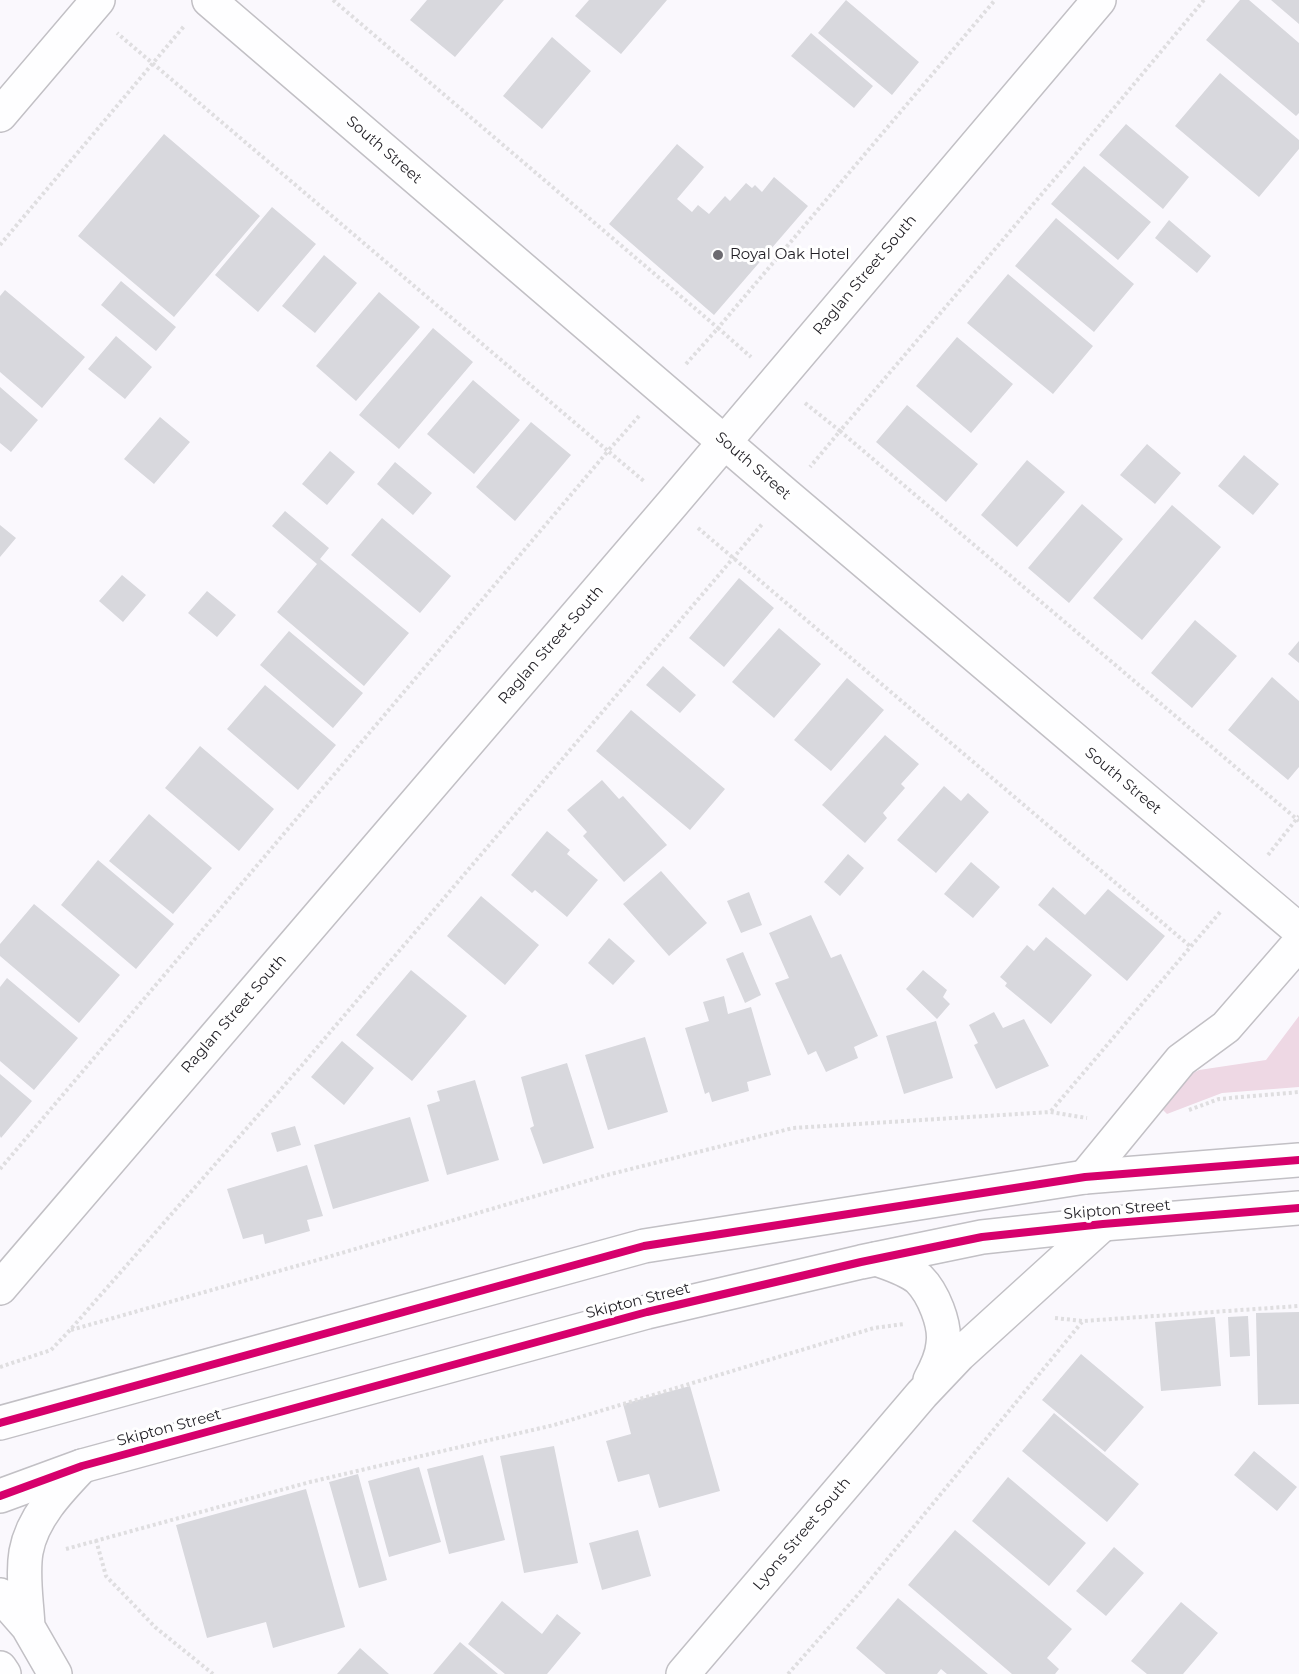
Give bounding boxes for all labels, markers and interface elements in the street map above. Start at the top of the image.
street label: South Street [343,112,425,188]
street label: Raglan Street South [810,211,920,339]
place label: Royal Oak Hotel [730,246,850,264]
marker: Royal Oak Hotel [711,248,725,262]
street label: South Street [712,428,794,504]
street label: Raglan Street South [495,582,607,708]
street label: South Street [1081,744,1165,818]
street label: Raglan Street South [178,951,290,1077]
street label: Skipton Street [1063,1196,1171,1224]
street label: Skipton Street [584,1279,692,1323]
street label: Skipton Street [115,1405,223,1451]
street label: Lyons Street South [750,1474,854,1594]

